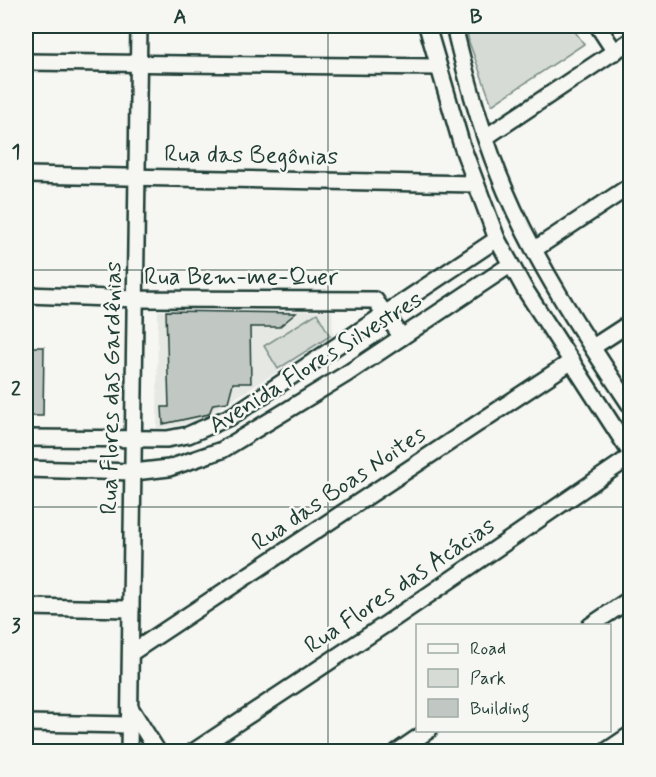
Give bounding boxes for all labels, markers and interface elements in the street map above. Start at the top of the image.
text: A [173,4,187,31]
text: B [470,4,483,31]
text: 1 [12,139,20,166]
street label: Rua das Begônias [164,139,339,173]
street label: Rua Flores das Gardênias [94,261,130,515]
street label: Rua Bem-me-Quer [144,262,338,293]
street label: Avenida Flores Silvestres [203,284,429,441]
text: 2 [11,376,21,403]
street label: Rua das Boas Noites [246,419,432,559]
street label: Rua Flores das Acácias [299,510,502,661]
text: 3 [11,613,21,640]
legend [416,624,611,732]
text: Road [470,637,506,661]
text: Park [470,667,506,691]
text: Building [470,697,530,723]

